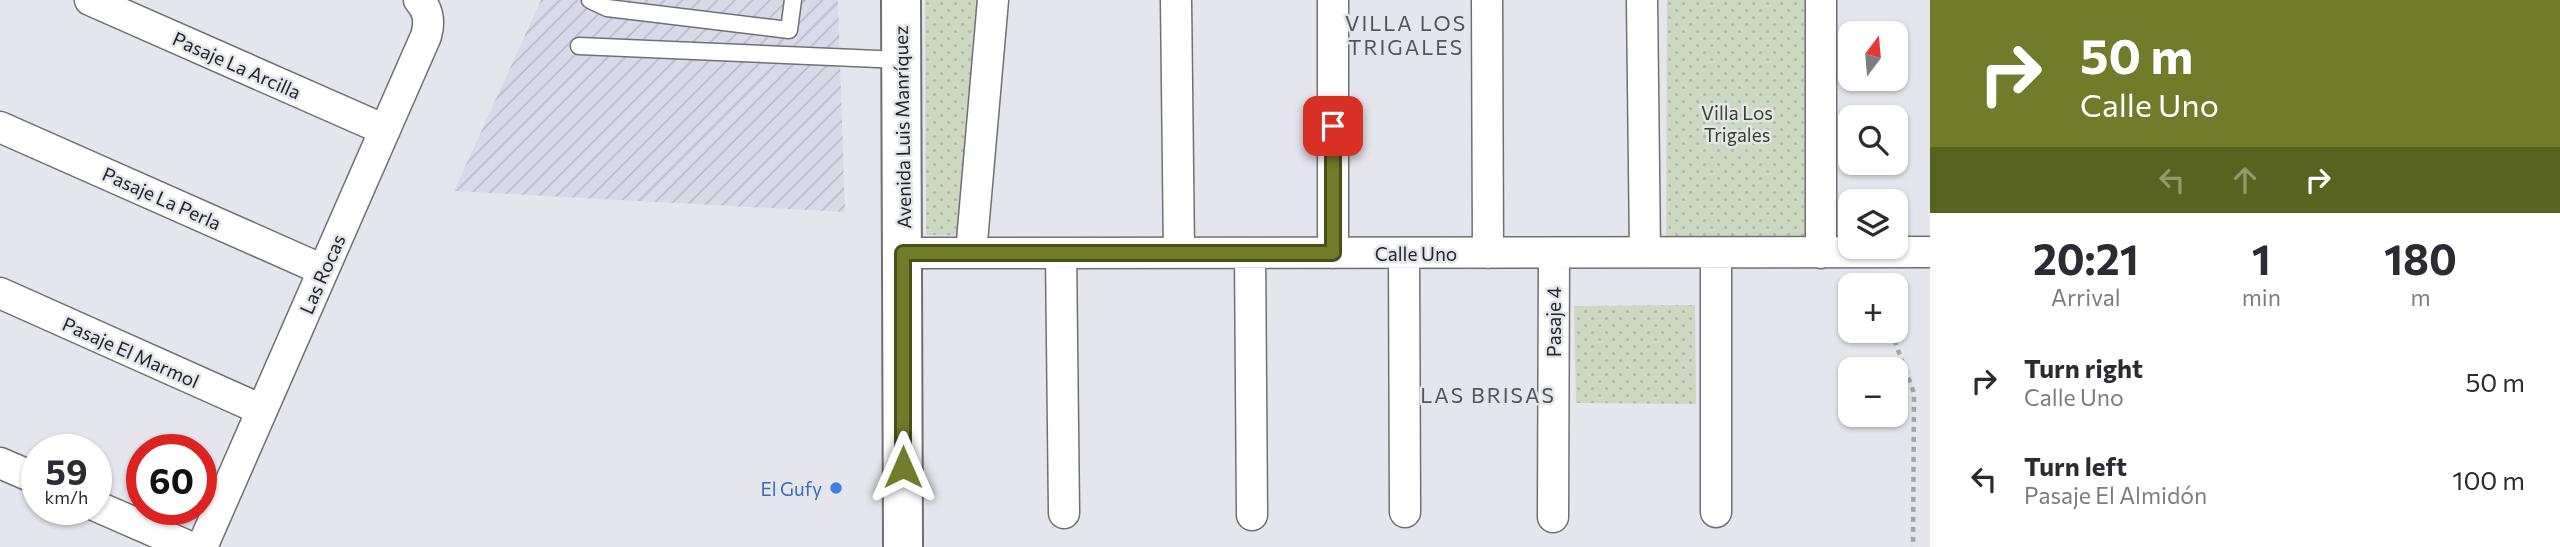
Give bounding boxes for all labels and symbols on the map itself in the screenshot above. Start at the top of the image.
district label: VILLA LOS TRIGALES [1345,10,1467,59]
north arrow [1838,21,1908,91]
street label: Avenida Luis Manríquez [889,25,915,229]
street label: Pasaje La Arcilla [169,26,305,104]
pin [1303,96,1363,156]
park label: Villa Los Trigales [1701,101,1773,146]
street label: Pasaje La Perla [99,162,225,234]
street label: Las Rocas [294,231,350,317]
street label: Calle Uno [1375,242,1457,265]
street label: Pasaje 4 [1542,287,1565,357]
street label: Pasaje El Marmol [59,312,203,392]
district label: LAS BRISAS [1420,382,1556,407]
position arrow [866,430,940,504]
speed limit sign: 60 [126,434,217,525]
place label: El Gufy [760,477,822,500]
marker: El Gufy [828,480,844,496]

